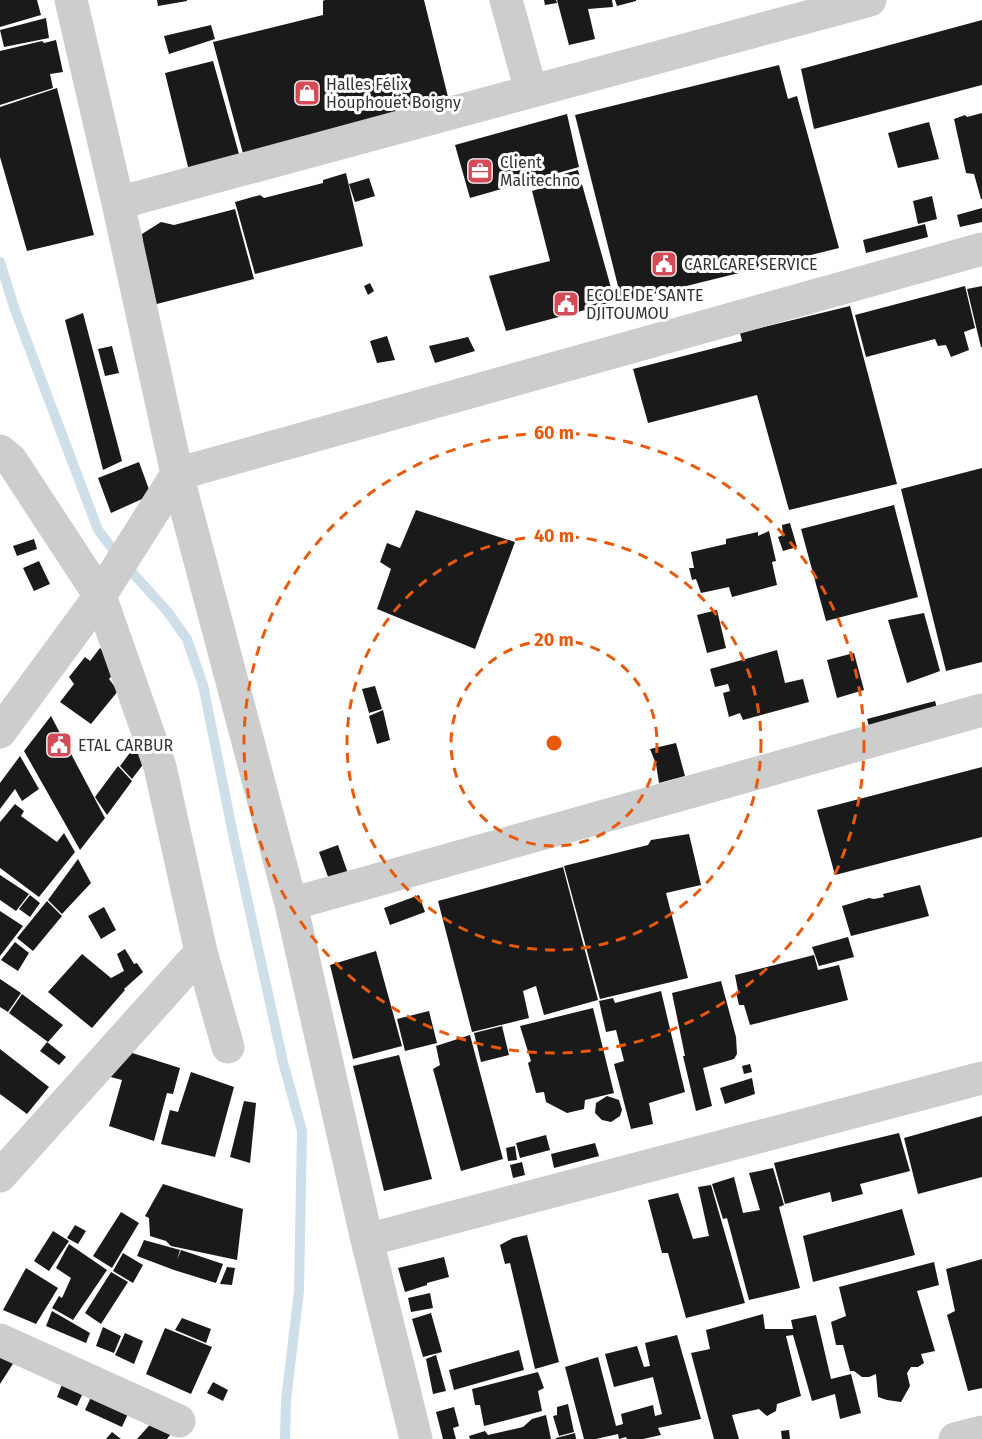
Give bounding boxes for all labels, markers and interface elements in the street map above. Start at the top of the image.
place label: Halles Félix Houphouët Boigny [326,75,461,112]
shop icon: Halles Félix Houphouët Boigny [292,78,322,108]
place label: Client Malitechno [500,153,580,190]
office icon: Client Malitechno [465,156,495,186]
public building icon: CARLCARE SERVICE [649,249,679,279]
place label: CARLCARE SERVICE [684,255,818,274]
place label: ECOLE DE SANTE DJITOUMOU [586,286,704,323]
public building icon: ECOLE DE SANTE DJITOUMOU [551,289,581,319]
text: 60 m [534,422,574,444]
text: 40 m [534,525,574,547]
text: 20 m [534,629,574,651]
public building icon: ETAL CARBUR [44,730,74,760]
centre of rings [544,733,564,753]
place label: ETAL CARBUR [78,736,174,755]

